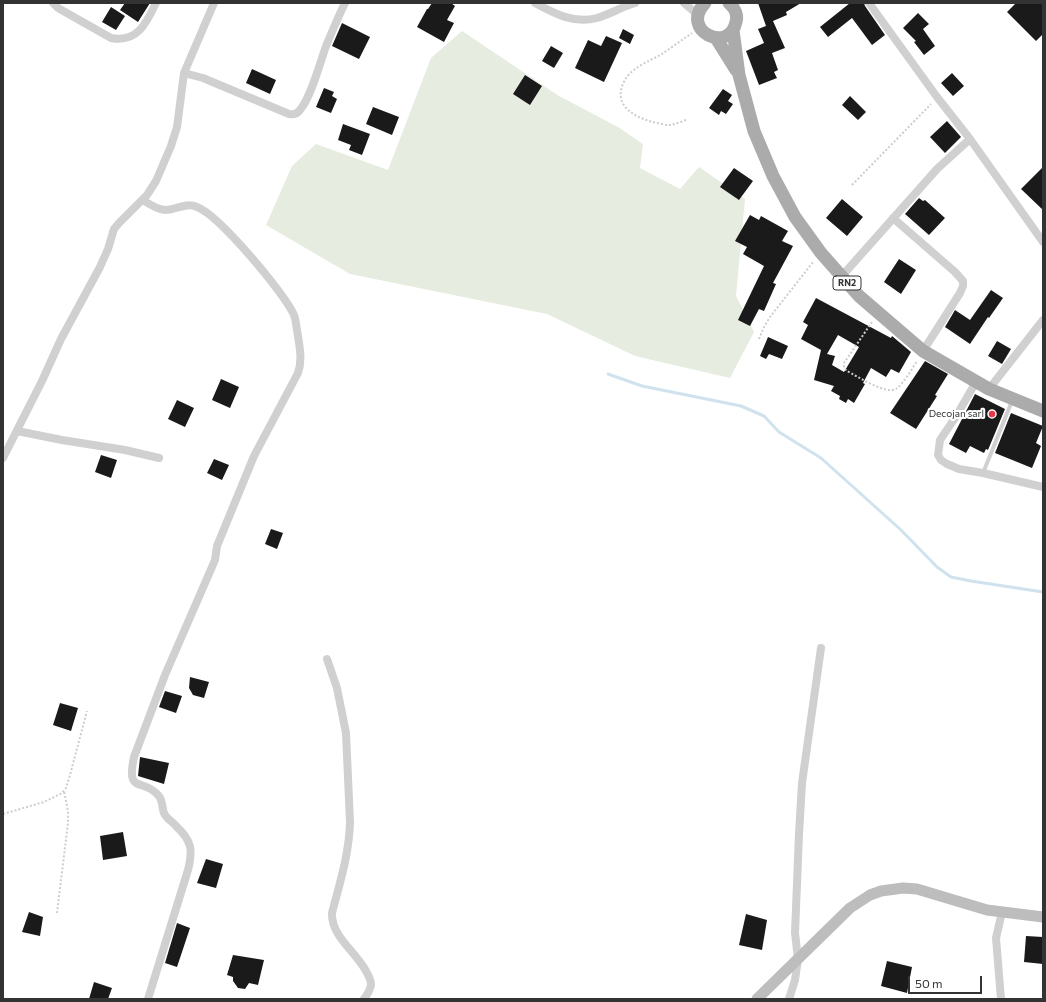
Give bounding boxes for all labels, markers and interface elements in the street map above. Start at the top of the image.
road number: RN2 [833,276,861,290]
place label: Decojan sarl [929,408,984,420]
marker: Decojan sarl [987,409,997,419]
scale bar [910,968,984,994]
text: 50 m [915,976,943,990]

